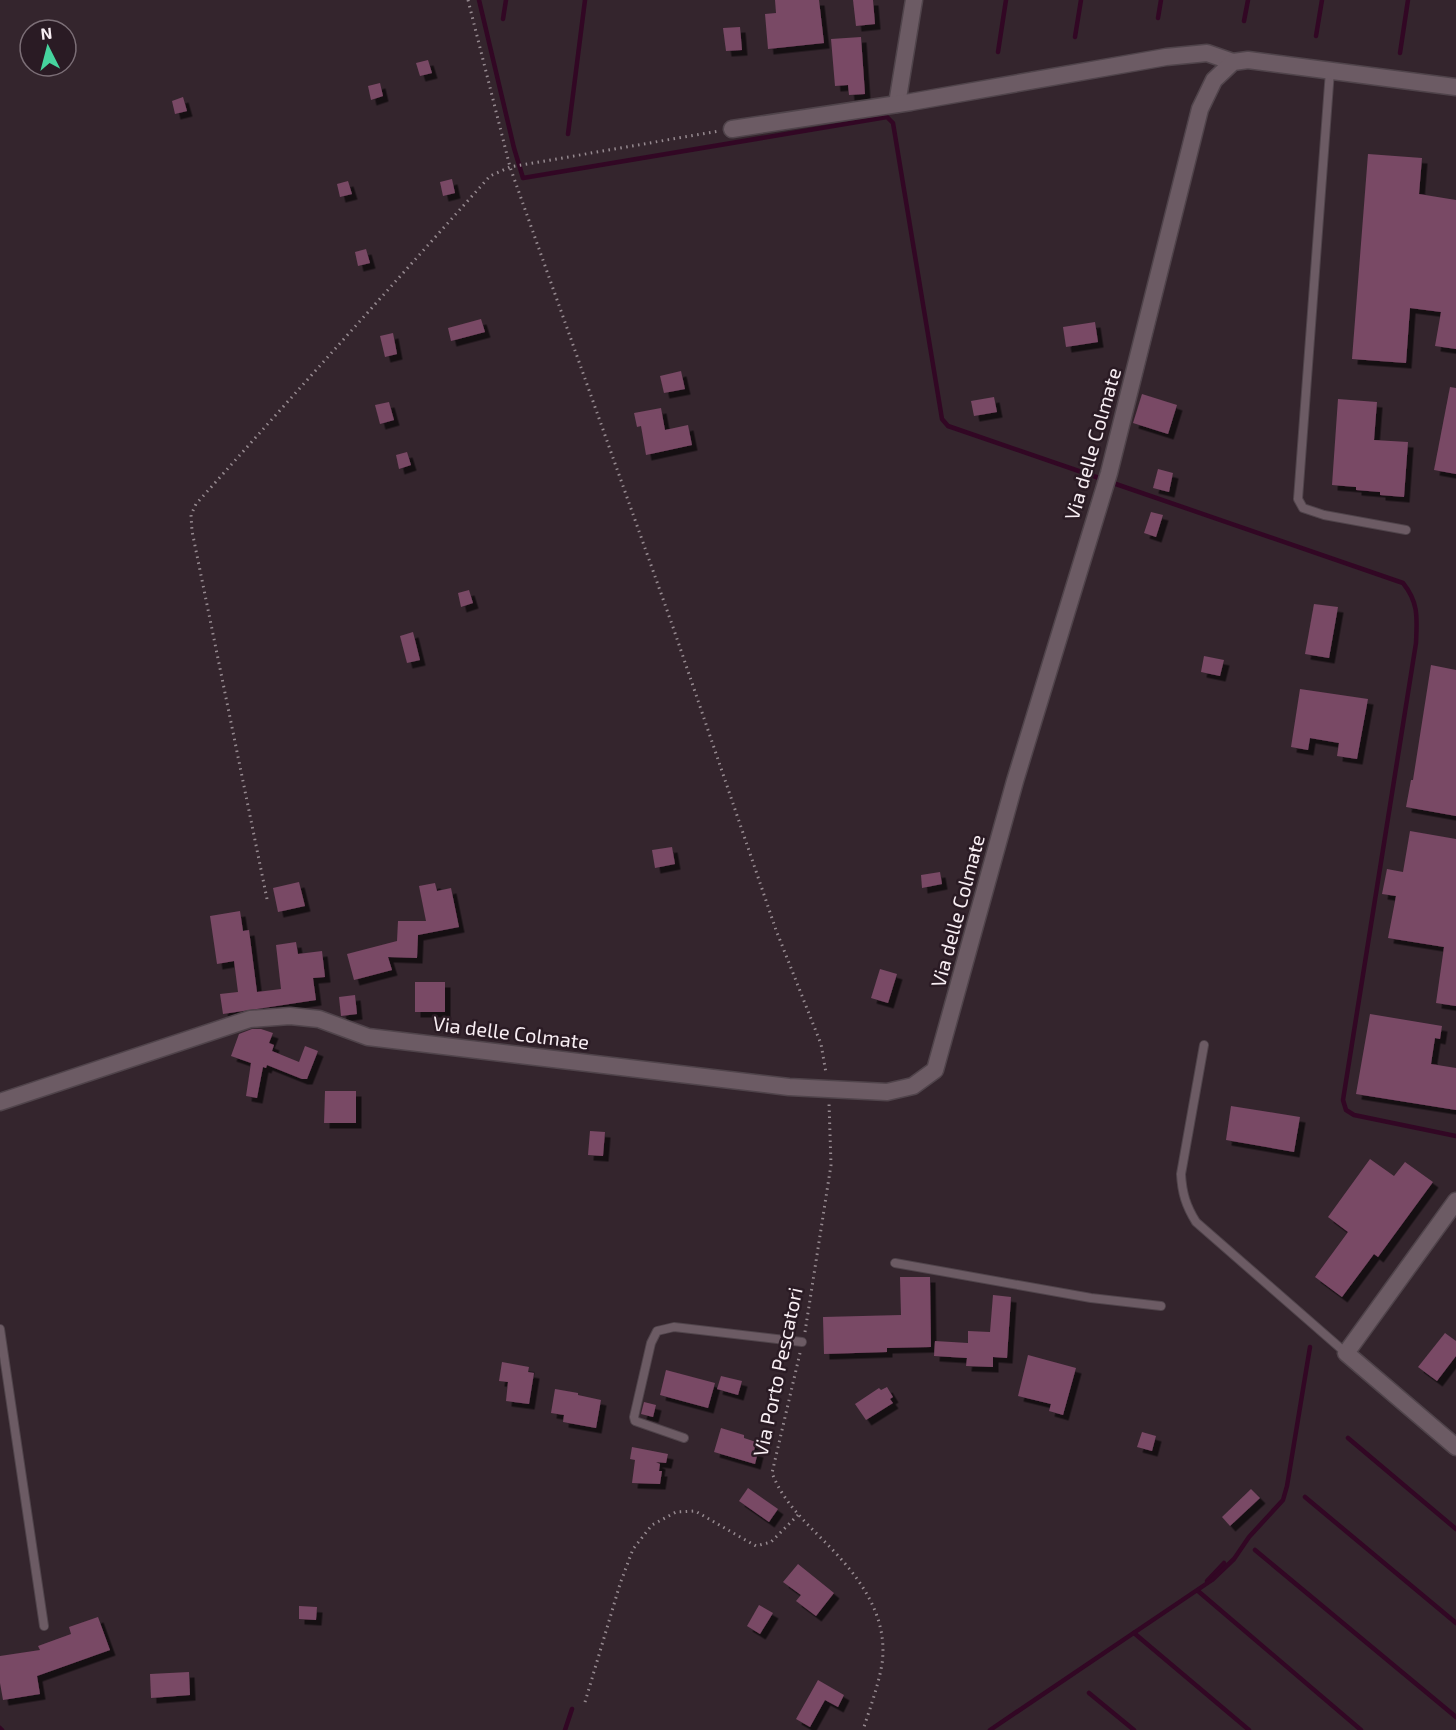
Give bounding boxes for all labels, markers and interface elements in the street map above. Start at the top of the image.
north arrow [18,18,78,78]
text: N [40,23,53,43]
street label: Via delle Colmate [1059,365,1125,523]
street label: Via delle Colmate [925,832,989,990]
street label: Via delle Colmate [432,1011,591,1054]
street label: Via Porto Pescatori [747,1285,807,1459]

